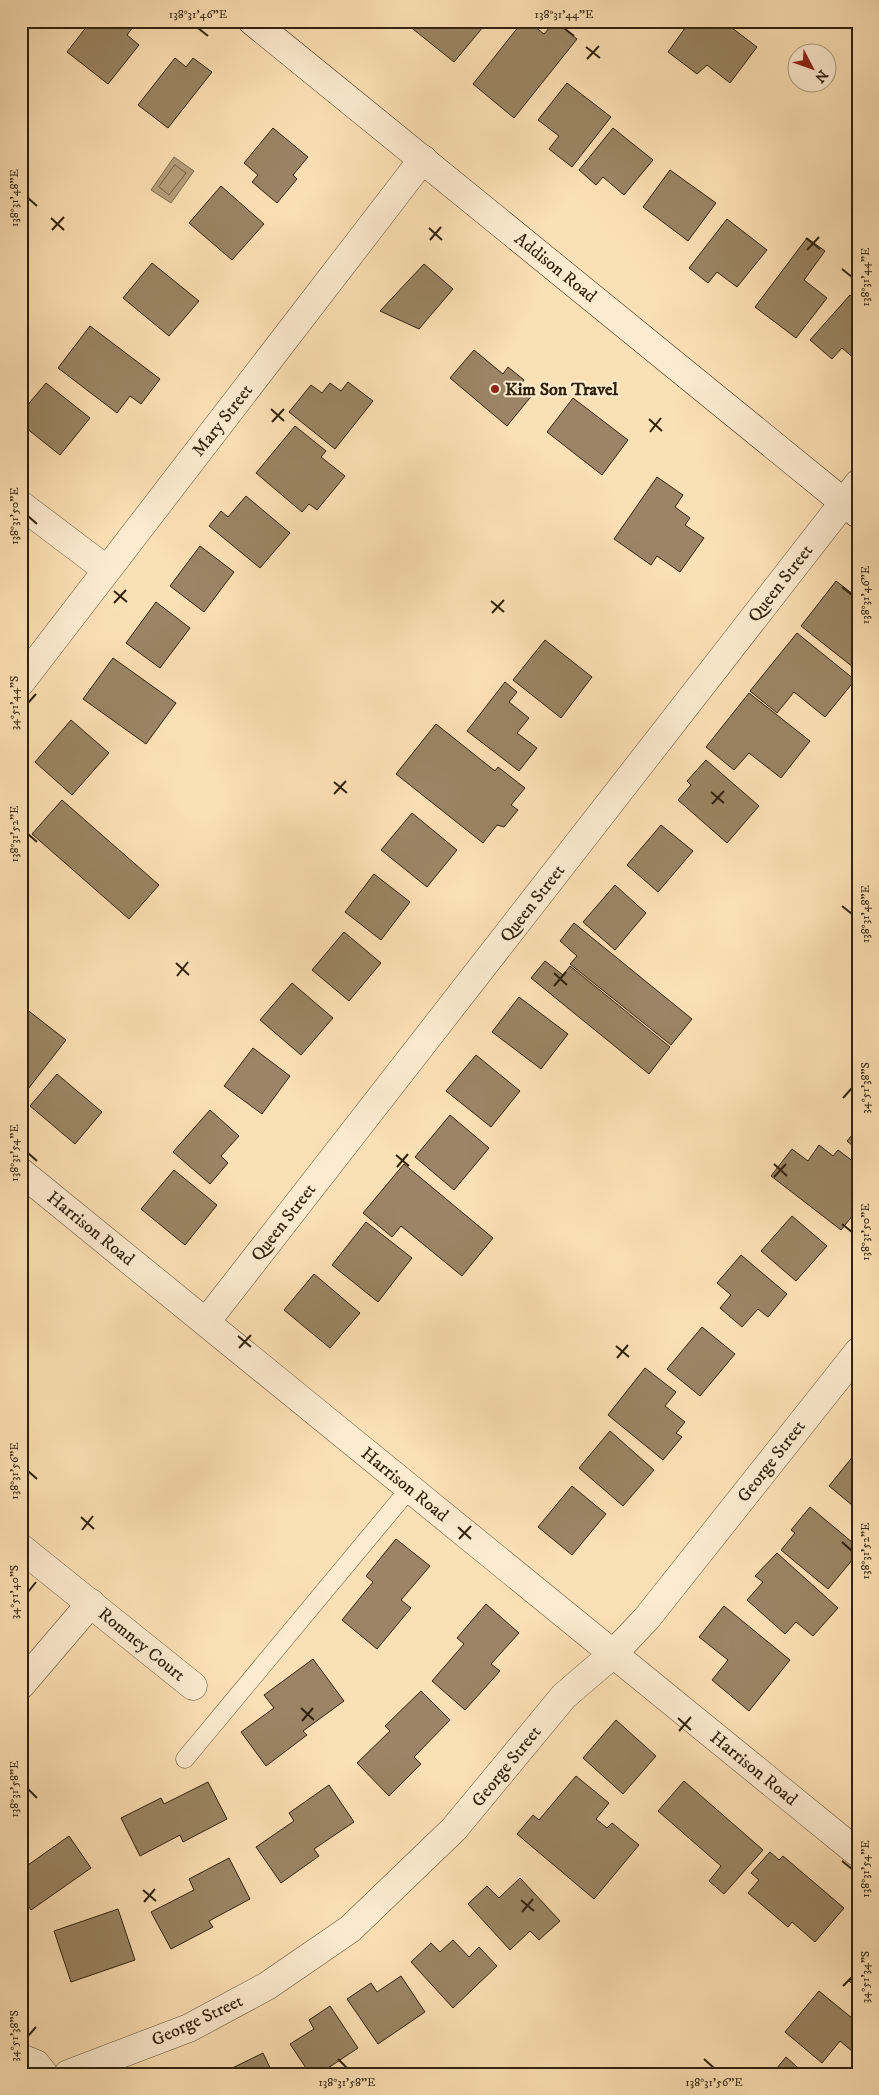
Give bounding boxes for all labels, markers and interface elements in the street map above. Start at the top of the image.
text: 138°31'46"E [169,7,228,22]
text: 138°31'44"E [535,7,594,22]
north arrow [786,42,836,92]
text: N [810,66,832,86]
text: 138°31'48"E [7,168,22,227]
street label: Addison Road [510,228,601,308]
text: 138°31'44"E [858,247,873,306]
place label: Kim Son Travel [505,379,619,401]
street label: Mary Street [188,380,258,461]
marker: Kim Son Travel [489,383,501,395]
text: 138°31'50"E [7,487,22,545]
street label: Queen Street [744,540,818,627]
text: 138°31'46"E [858,565,873,624]
text: 34°51'44"S [7,676,22,730]
text: 138°31'52"E [7,805,22,863]
street label: Queen Street [496,860,570,947]
text: 138°31'48"E [858,884,873,943]
text: 34°51'38"S [858,1062,873,1114]
text: 138°31'54"E [7,1124,22,1182]
street label: Queen Street [247,1179,321,1266]
street label: Harrison Road [42,1187,139,1271]
text: 138°31'50"E [858,1203,873,1261]
street label: George Street [733,1416,811,1507]
text: 138°31'56"E [7,1442,22,1500]
street label: Harrison Road [356,1443,453,1527]
text: 138°31'52"E [858,1522,873,1580]
text: 34°51'40"S [7,1565,22,1619]
street label: Romney Court [94,1603,189,1687]
street label: George Street [467,1721,546,1812]
street label: Harrison Road [705,1727,802,1811]
text: 138°31'58"E [7,1760,22,1818]
text: 138°31'54"E [858,1840,873,1898]
text: 34°51'34"S [858,1951,873,2003]
street label: George Street [148,1990,247,2052]
text: 34°51'38"S [7,2010,22,2062]
text: 138°31'58"E [318,2075,376,2090]
text: 138°31'56"E [685,2075,743,2090]

